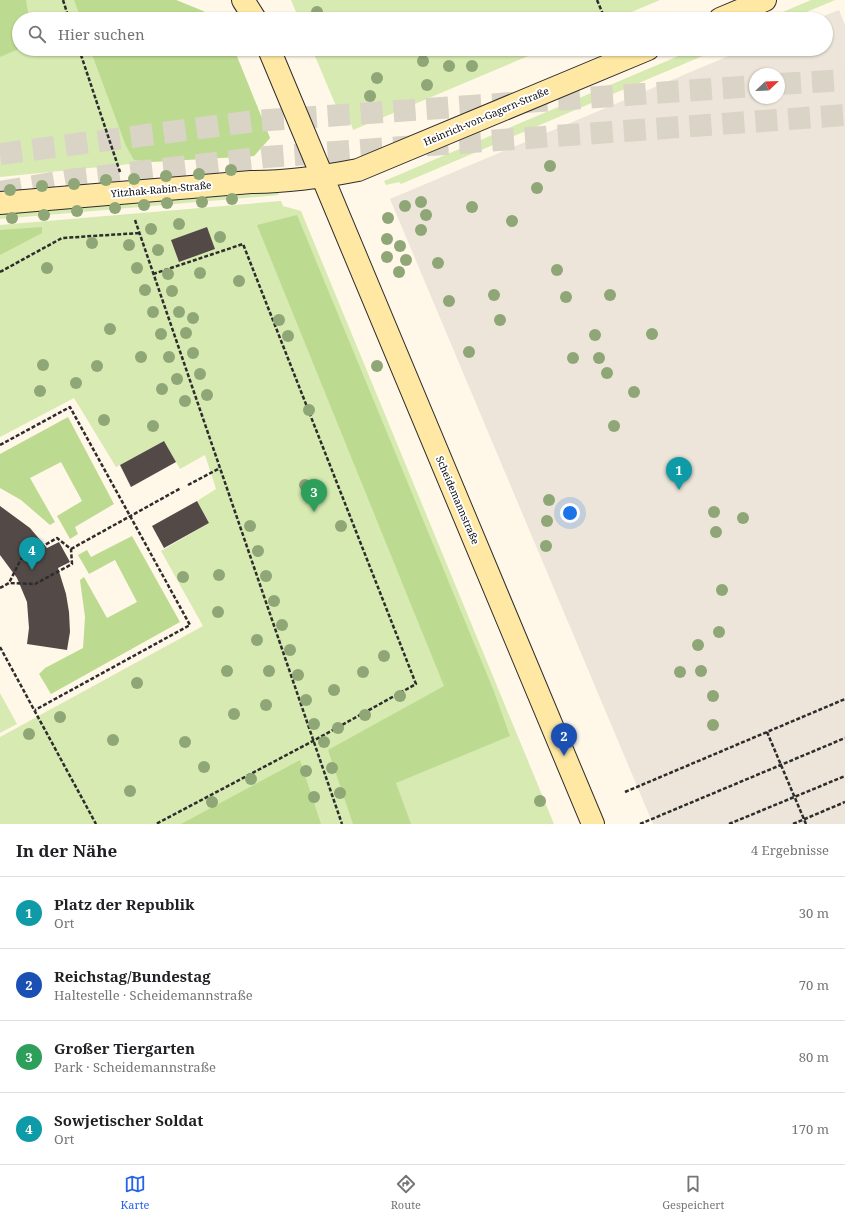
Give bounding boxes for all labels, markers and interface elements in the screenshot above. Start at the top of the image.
search box [12,12,833,56]
icon: search [26,23,48,45]
text: Hier suchen [58,24,145,44]
north arrow [749,68,785,104]
street label: Heinrich-von-Gagern-Straße [421,83,551,149]
street label: Yitzhak-Rabin-Straße [109,178,212,200]
street label: Scheidemannstraße [433,454,483,546]
pin: 1 [666,457,692,490]
pin: 3 [301,479,327,512]
your location [560,503,580,523]
pin: 4 [19,537,45,570]
pin: 2 [551,723,577,756]
text: In der Nähe [16,839,117,862]
text: 4 Ergebnisse [751,841,829,859]
text: Platz der Republik [54,894,195,914]
text: 1 [25,904,33,922]
text: 30 m [799,904,829,922]
text: Ort [54,914,74,932]
text: Reichstag/Bundestag [54,966,211,986]
text: 2 [25,976,33,994]
text: 70 m [799,976,829,994]
text: Haltestelle · Scheidemannstraße [54,986,253,1004]
text: Großer Tiergarten [54,1038,195,1058]
text: 3 [25,1048,33,1066]
text: 80 m [799,1048,829,1066]
text: Park · Scheidemannstraße [54,1058,216,1076]
text: Sowjetischer Soldat [54,1110,203,1130]
text: 4 [25,1120,33,1138]
text: 170 m [792,1120,829,1138]
text: Ort [54,1130,74,1148]
tab: Karte [121,1173,149,1212]
tab: Route [391,1173,421,1212]
tab: Gespeichert [662,1173,724,1212]

